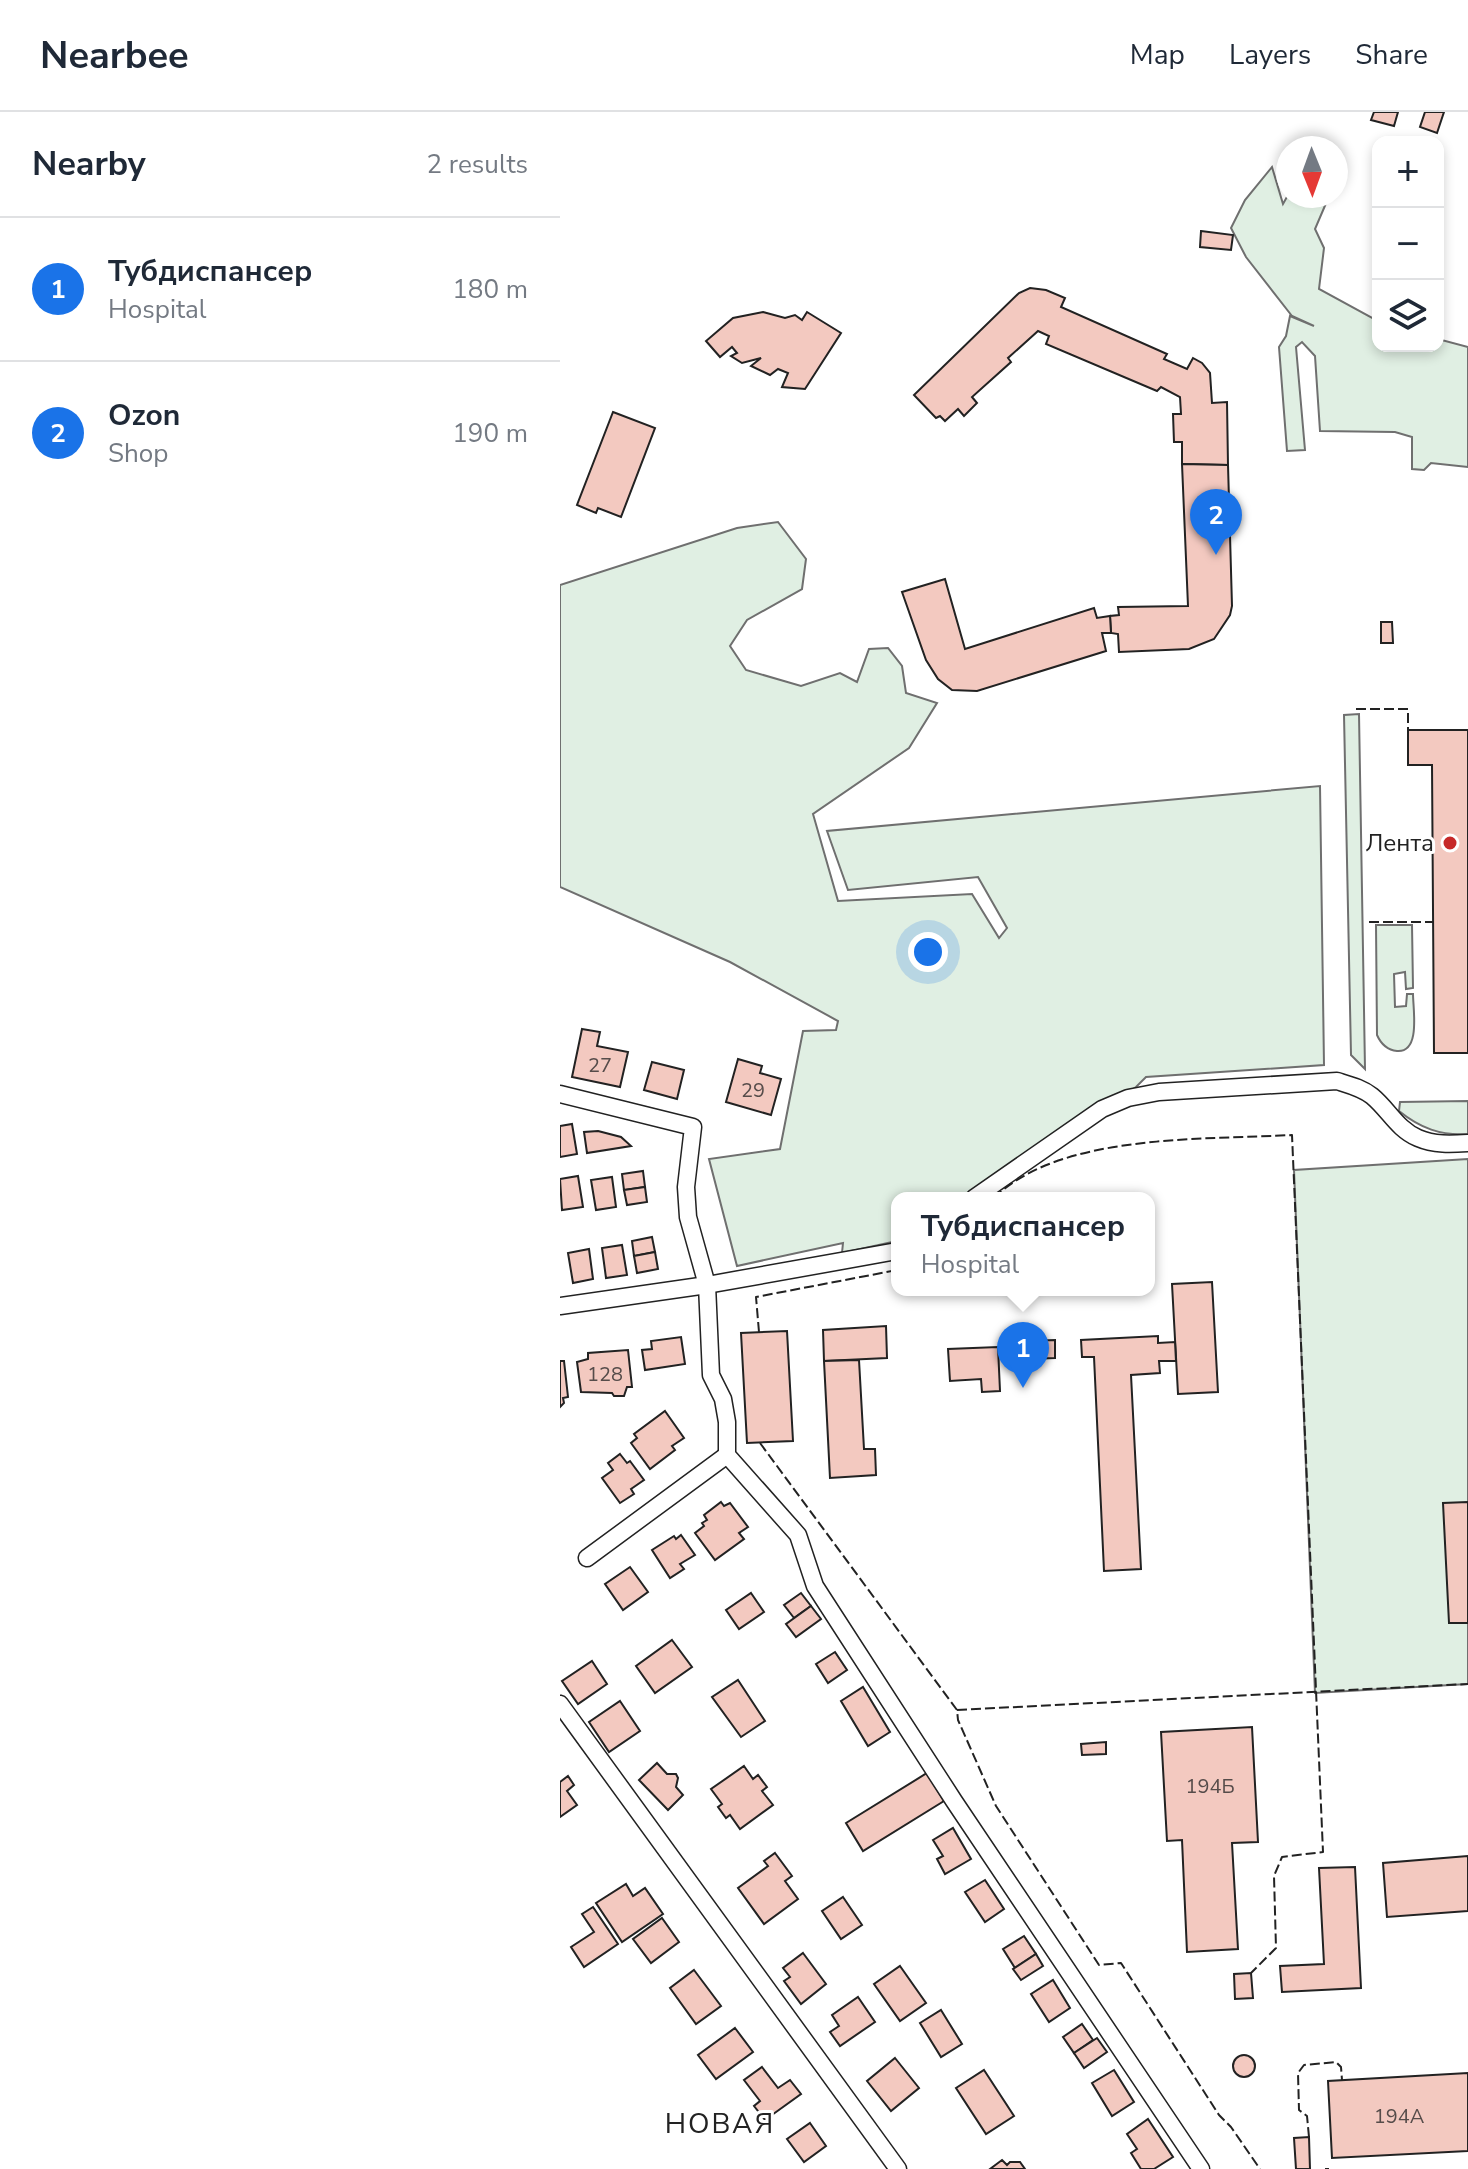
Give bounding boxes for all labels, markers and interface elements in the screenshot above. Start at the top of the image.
text: Nearbee [40,30,189,81]
text: Map [1130,36,1185,74]
text: Layers [1229,36,1311,74]
text: Share [1355,36,1428,74]
north arrow [1276,136,1348,208]
map controls [1372,136,1444,352]
button: + [1372,136,1444,208]
text: Nearby [32,141,146,187]
text: 2 results [427,147,528,182]
button: − [1372,208,1444,280]
text: Тубдиспансер [108,251,312,292]
text: 1 [50,272,66,307]
text: 180 m [452,272,528,307]
button: layers [1372,280,1444,352]
text: Hospital [108,292,207,327]
text: Ozon [108,395,180,436]
text: 2 [50,416,66,451]
text: 190 m [452,416,528,451]
text: Shop [108,436,168,471]
pin: 2 [1190,489,1242,555]
place label: Лента [1366,827,1434,859]
marker: Лента [1441,834,1459,852]
your location [908,932,948,972]
house number: 27 [588,1052,612,1079]
house number: 29 [741,1077,765,1104]
popup [891,1192,1155,1296]
text: Тубдиспансер [921,1206,1125,1247]
text: Hospital [921,1247,1019,1282]
pin: 1 [997,1322,1049,1388]
house number: 128 [587,1361,623,1388]
house number: 194Б [1185,1773,1235,1800]
house number: 194А [1374,2103,1425,2130]
district label: НОВАЯ [665,2105,775,2143]

